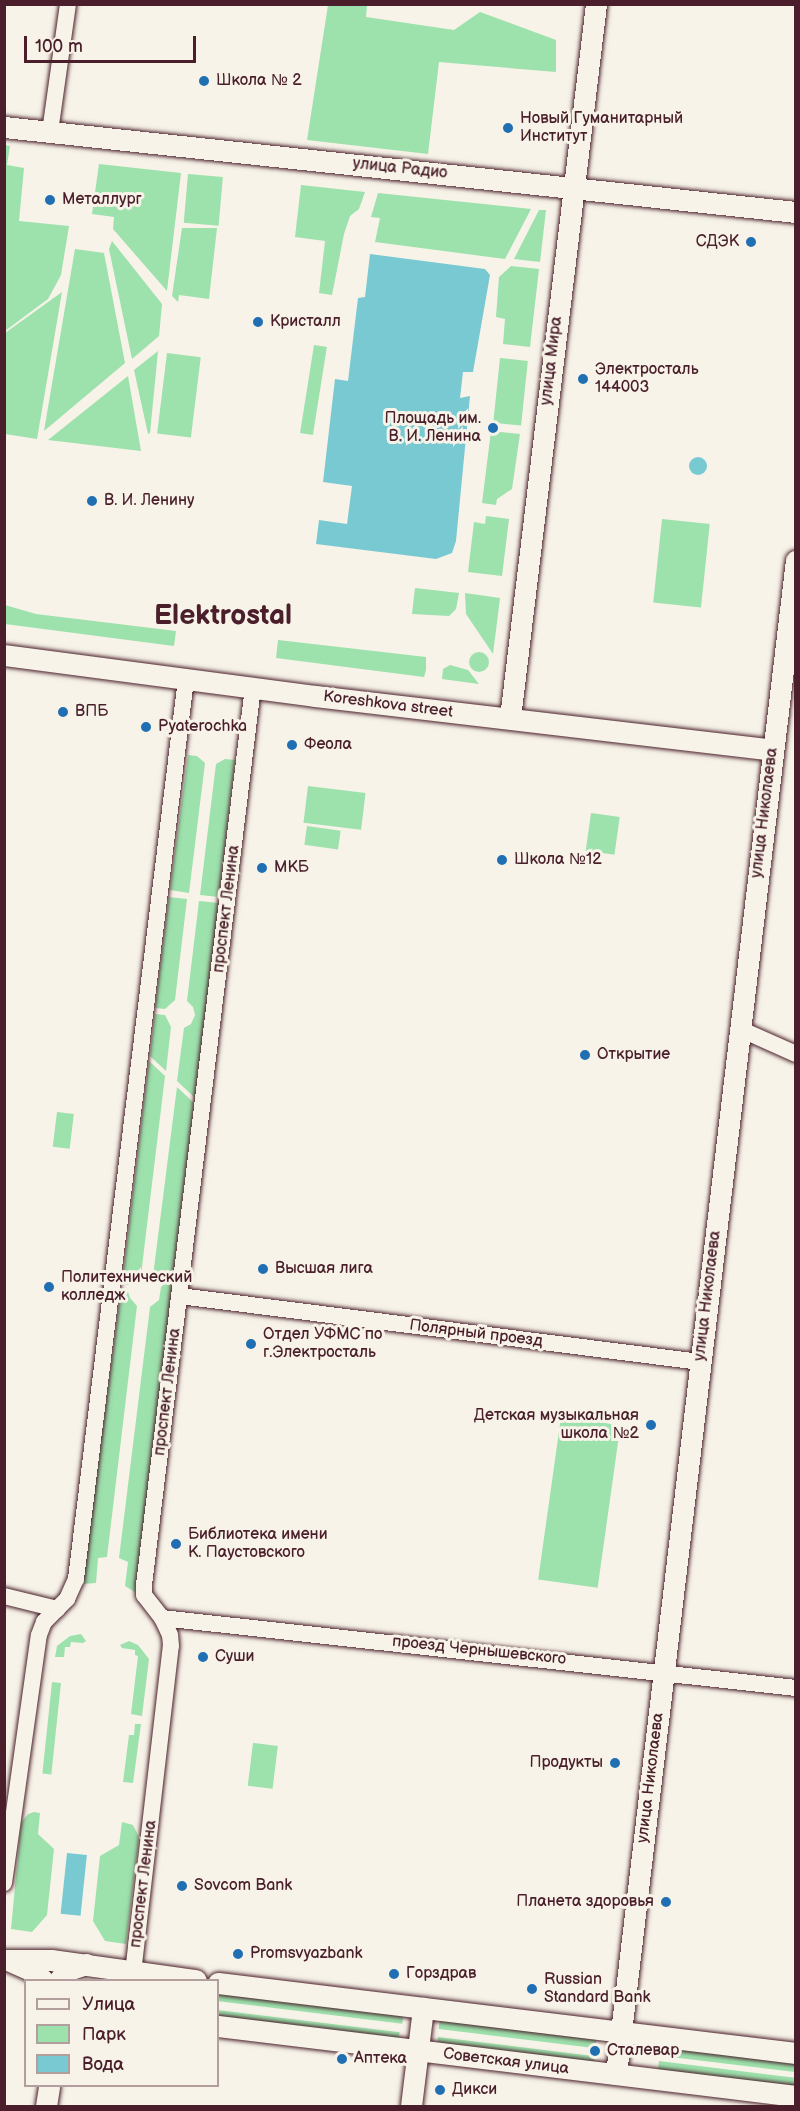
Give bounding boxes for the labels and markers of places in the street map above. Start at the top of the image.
place label: Школа № 2 [216,71,302,91]
marker: Школа № 2 [197,74,211,88]
place label: Новый Гуманитарный Институт [520,109,683,147]
marker: Новый Гуманитарный Институт [501,121,515,135]
place label: Металлург [62,190,142,210]
marker: Металлург [43,193,57,207]
place label: СДЭК [696,232,739,252]
marker: СДЭК [744,235,758,249]
place label: Кристалл [270,312,341,332]
marker: Кристалл [251,315,265,329]
place label: Электросталь 144003 [595,360,699,398]
marker: Электросталь 144003 [576,372,590,386]
place label: Площадь им. В. И. Ленина [384,409,481,447]
marker: Площадь им. В. И. Ленина [486,421,500,435]
place label: В. И. Ленину [104,491,194,511]
marker: В. И. Ленину [85,494,99,508]
place label: ВПБ [75,702,108,722]
marker: ВПБ [56,705,70,719]
place label: Pyaterochka [158,717,247,737]
marker: Pyaterochka [139,720,153,734]
place label: Феола [304,735,352,755]
marker: Феола [285,738,299,752]
place label: Школа №12 [514,850,602,870]
marker: Школа №12 [495,853,509,867]
place label: МКБ [274,858,309,878]
marker: МКБ [255,861,269,875]
place label: Открытие [597,1045,670,1065]
marker: Открытие [578,1048,592,1062]
place label: Высшая лига [275,1259,373,1279]
marker: Высшая лига [256,1262,270,1276]
place label: Политехнический колледж [61,1268,192,1306]
marker: Политехнический колледж [42,1280,56,1294]
place label: Отдел УФМС по г.Электросталь [263,1325,382,1363]
marker: Отдел УФМС по г.Электросталь [244,1337,258,1351]
place label: Детская музыкальная школа №2 [474,1406,639,1444]
marker: Детская музыкальная школа №2 [644,1418,658,1432]
place label: Библиотека имени К. Паустовского [188,1525,328,1563]
marker: Библиотека имени К. Паустовского [169,1537,183,1551]
place label: Суши [215,1647,254,1667]
marker: Суши [196,1650,210,1664]
place label: Продукты [530,1753,603,1773]
marker: Продукты [608,1756,622,1770]
place label: Sovcom Bank [194,1876,292,1896]
marker: Sovcom Bank [175,1879,189,1893]
place label: Планета здоровья [516,1892,654,1912]
marker: Планета здоровья [659,1895,673,1909]
place label: Promsvyazbank [250,1944,362,1964]
marker: Promsvyazbank [231,1947,245,1961]
place label: Горздрав [406,1964,476,1984]
marker: Горздрав [387,1967,401,1981]
place label: Russian Standard Bank [544,1970,650,2008]
marker: Russian Standard Bank [525,1982,539,1996]
place label: Сталевар [607,2041,679,2061]
marker: Сталевар [588,2044,602,2058]
place label: Аптека [354,2049,407,2069]
marker: Аптека [335,2052,349,2066]
place label: Дикси [452,2080,497,2100]
marker: Дикси [433,2083,447,2097]

